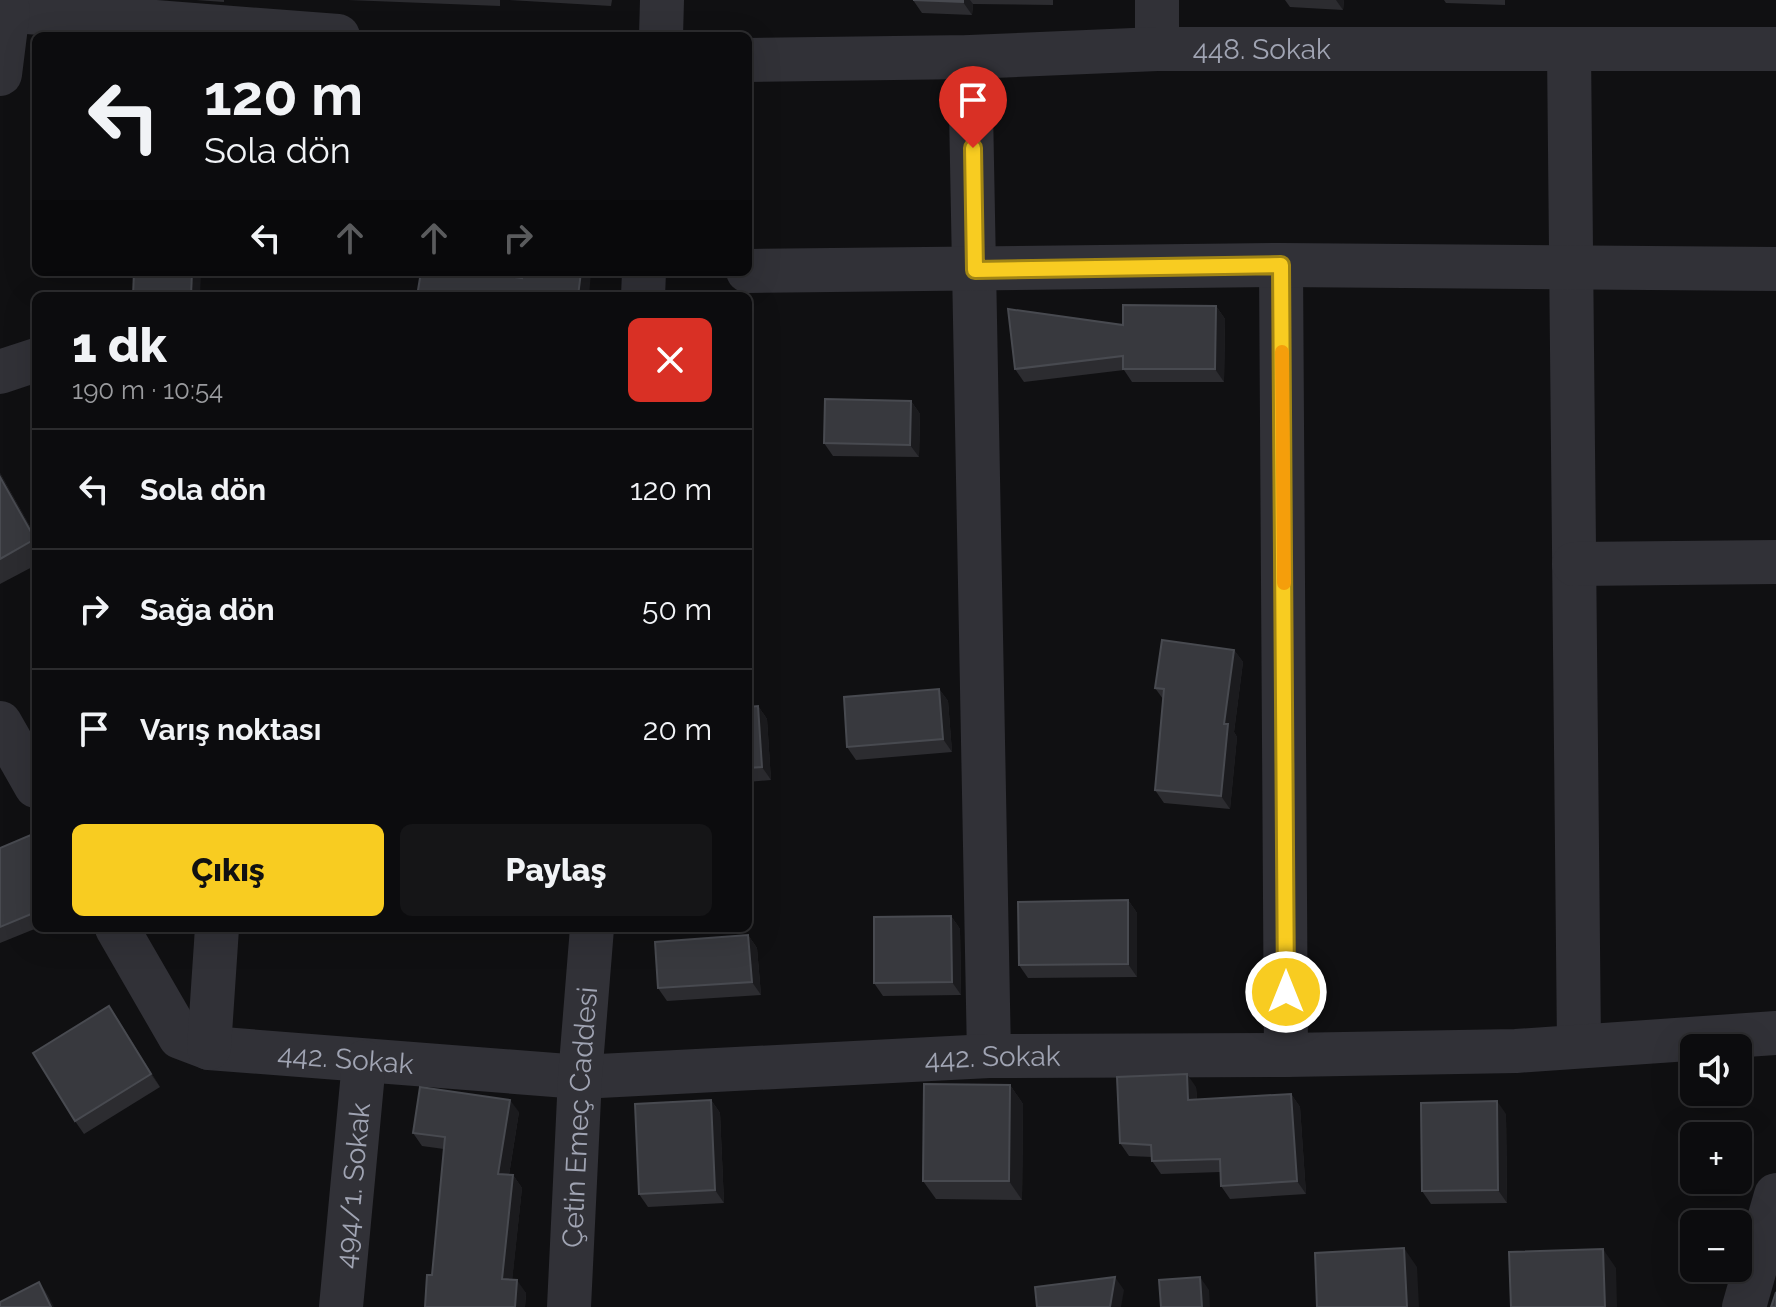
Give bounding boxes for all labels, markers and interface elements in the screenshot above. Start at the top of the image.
street label: 448. Sokak [1193,33,1331,66]
text: 120 m [204,62,363,128]
icon: left [72,64,176,168]
pin [939,66,1007,148]
icon: arrive [951,78,995,122]
text: Sola dön [204,129,351,171]
icon: left [244,216,288,260]
icon: ahead [328,216,372,260]
icon: ahead [412,216,456,260]
icon: right [496,216,540,260]
text: 1 dk [72,317,167,373]
button: close [628,318,712,402]
text: 190 m · 10:54 [72,375,223,405]
icon: left [72,467,116,511]
text: Sola dön [140,472,266,507]
text: 120 m [630,472,712,507]
icon: right [72,587,116,631]
text: Sağa dön [140,592,275,627]
text: 50 m [642,592,712,627]
icon: arrive [72,707,116,751]
text: Varış noktası [140,712,321,747]
text: 20 m [643,712,712,747]
button: Çıkış [72,824,384,916]
button: Paylaş [400,824,712,916]
position arrow [1244,950,1328,1034]
street label: Çetin Emeç Caddesi [555,985,604,1249]
map controls [1680,1034,1752,1282]
button: sound [1680,1034,1752,1106]
street label: 442. Sokak [276,1037,415,1080]
street label: 442. Sokak [924,1039,1061,1076]
street label: 494/1. Sokak [328,1101,377,1270]
button: + [1680,1122,1752,1194]
button: − [1680,1210,1752,1282]

